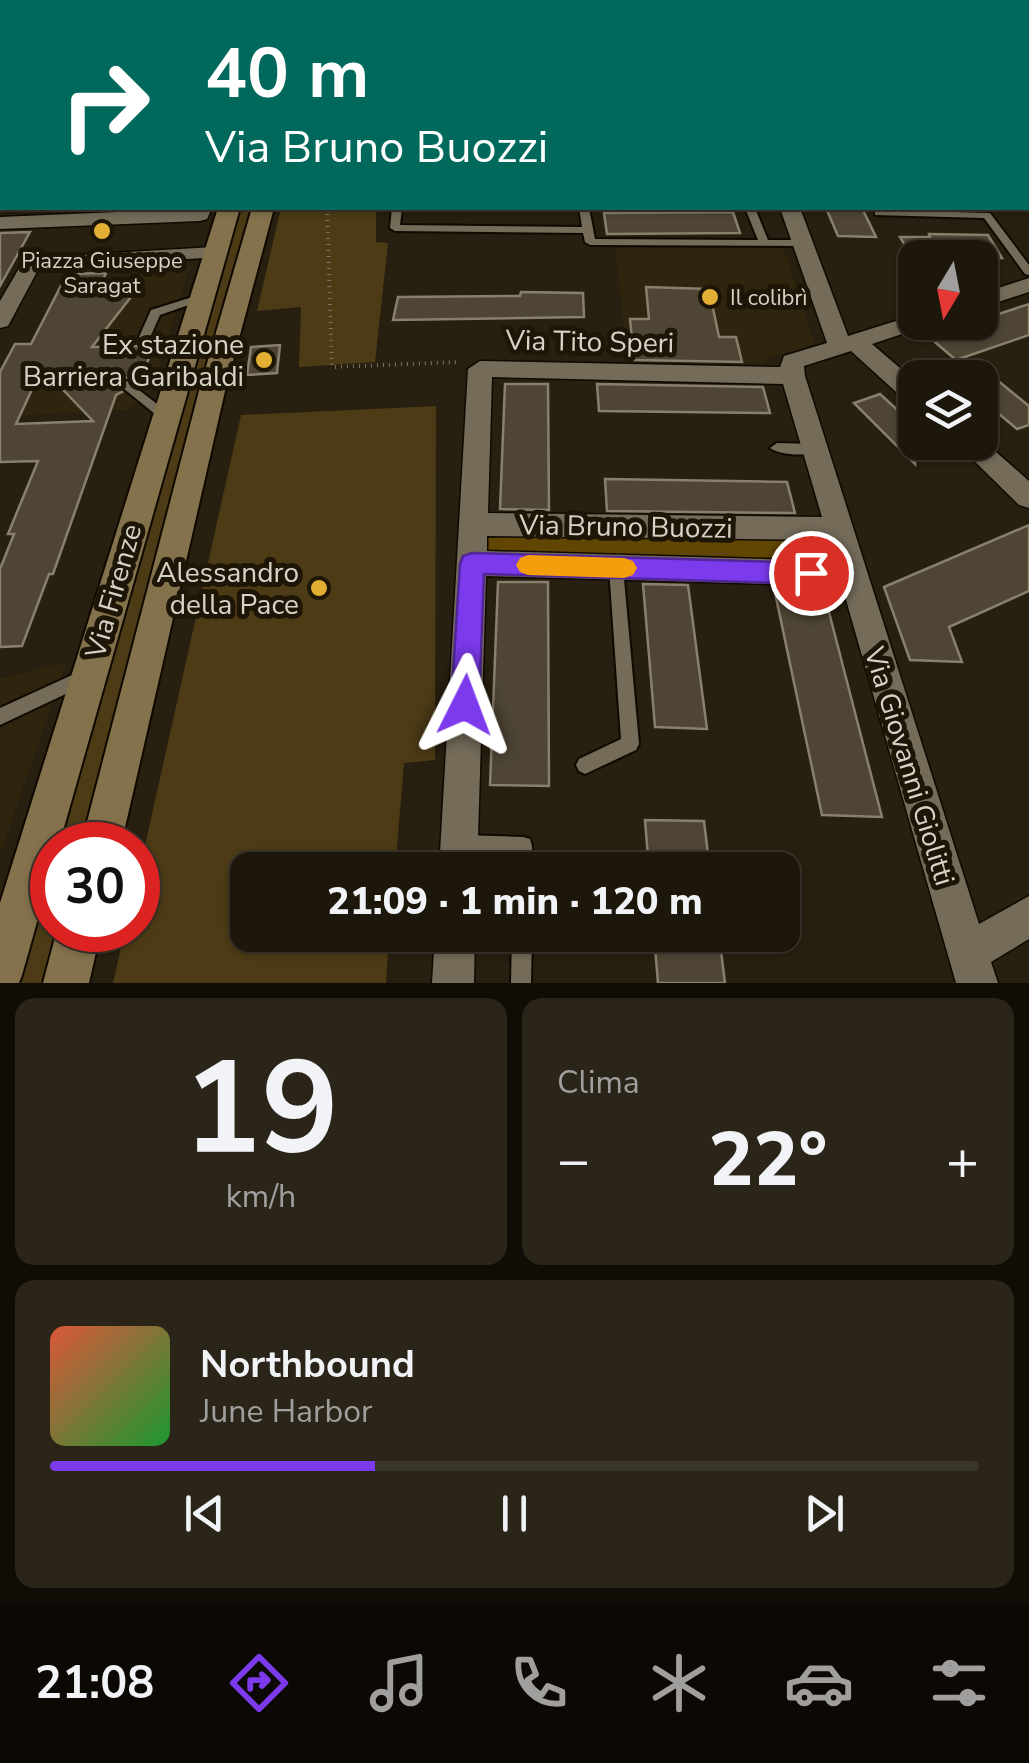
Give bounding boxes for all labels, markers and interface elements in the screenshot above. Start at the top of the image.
text: 40 m [205,26,369,122]
icon: right [40,40,170,170]
text: Via Bruno Buozzi [205,117,548,178]
marker: Piazza Giuseppe Saragat [91,220,113,242]
north arrow [898,240,998,340]
map controls [898,240,998,460]
place label: Piazza Giuseppe Saragat [21,246,183,301]
place label: Il colibrì [730,283,807,313]
marker: Il colibrì [699,286,721,308]
street label: Via Tito Speri [504,322,675,362]
place label: Ex stazione Barriera Garibaldi [23,326,244,396]
marker: Ex stazione Barriera Garibaldi [253,349,275,371]
button: layers [898,360,998,460]
street label: Via Bruno Buozzi [518,506,733,548]
street label: Via Firenze [76,520,151,664]
pin [769,531,854,616]
icon: arrive [784,546,839,601]
place label: Alessandro della Pace [156,554,299,624]
marker: Alessandro della Pace [308,577,330,599]
street label: Via Giovanni Giolitti [854,641,963,890]
position arrow [413,653,517,757]
speed limit sign: 30 [30,822,160,952]
text: 21:09 · 1 min · 120 m [327,876,703,927]
text: 19 [183,1021,339,1198]
text: Clima [557,1061,640,1104]
text: 22° [709,1109,827,1211]
text: − [557,1123,590,1198]
text: + [946,1123,979,1198]
text: km/h [226,1175,296,1218]
text: Northbound [200,1339,415,1390]
text: June Harbor [200,1390,372,1433]
icon: previous [177,1486,232,1541]
icon: pause [487,1486,542,1541]
icon: next [797,1486,852,1541]
icon: directions [224,1648,294,1718]
icon: music [364,1648,434,1718]
icon: phone [504,1648,574,1718]
icon: climate [644,1648,714,1718]
icon: car [784,1648,854,1718]
icon: filters [924,1648,994,1718]
text: 21:08 [35,1653,154,1714]

